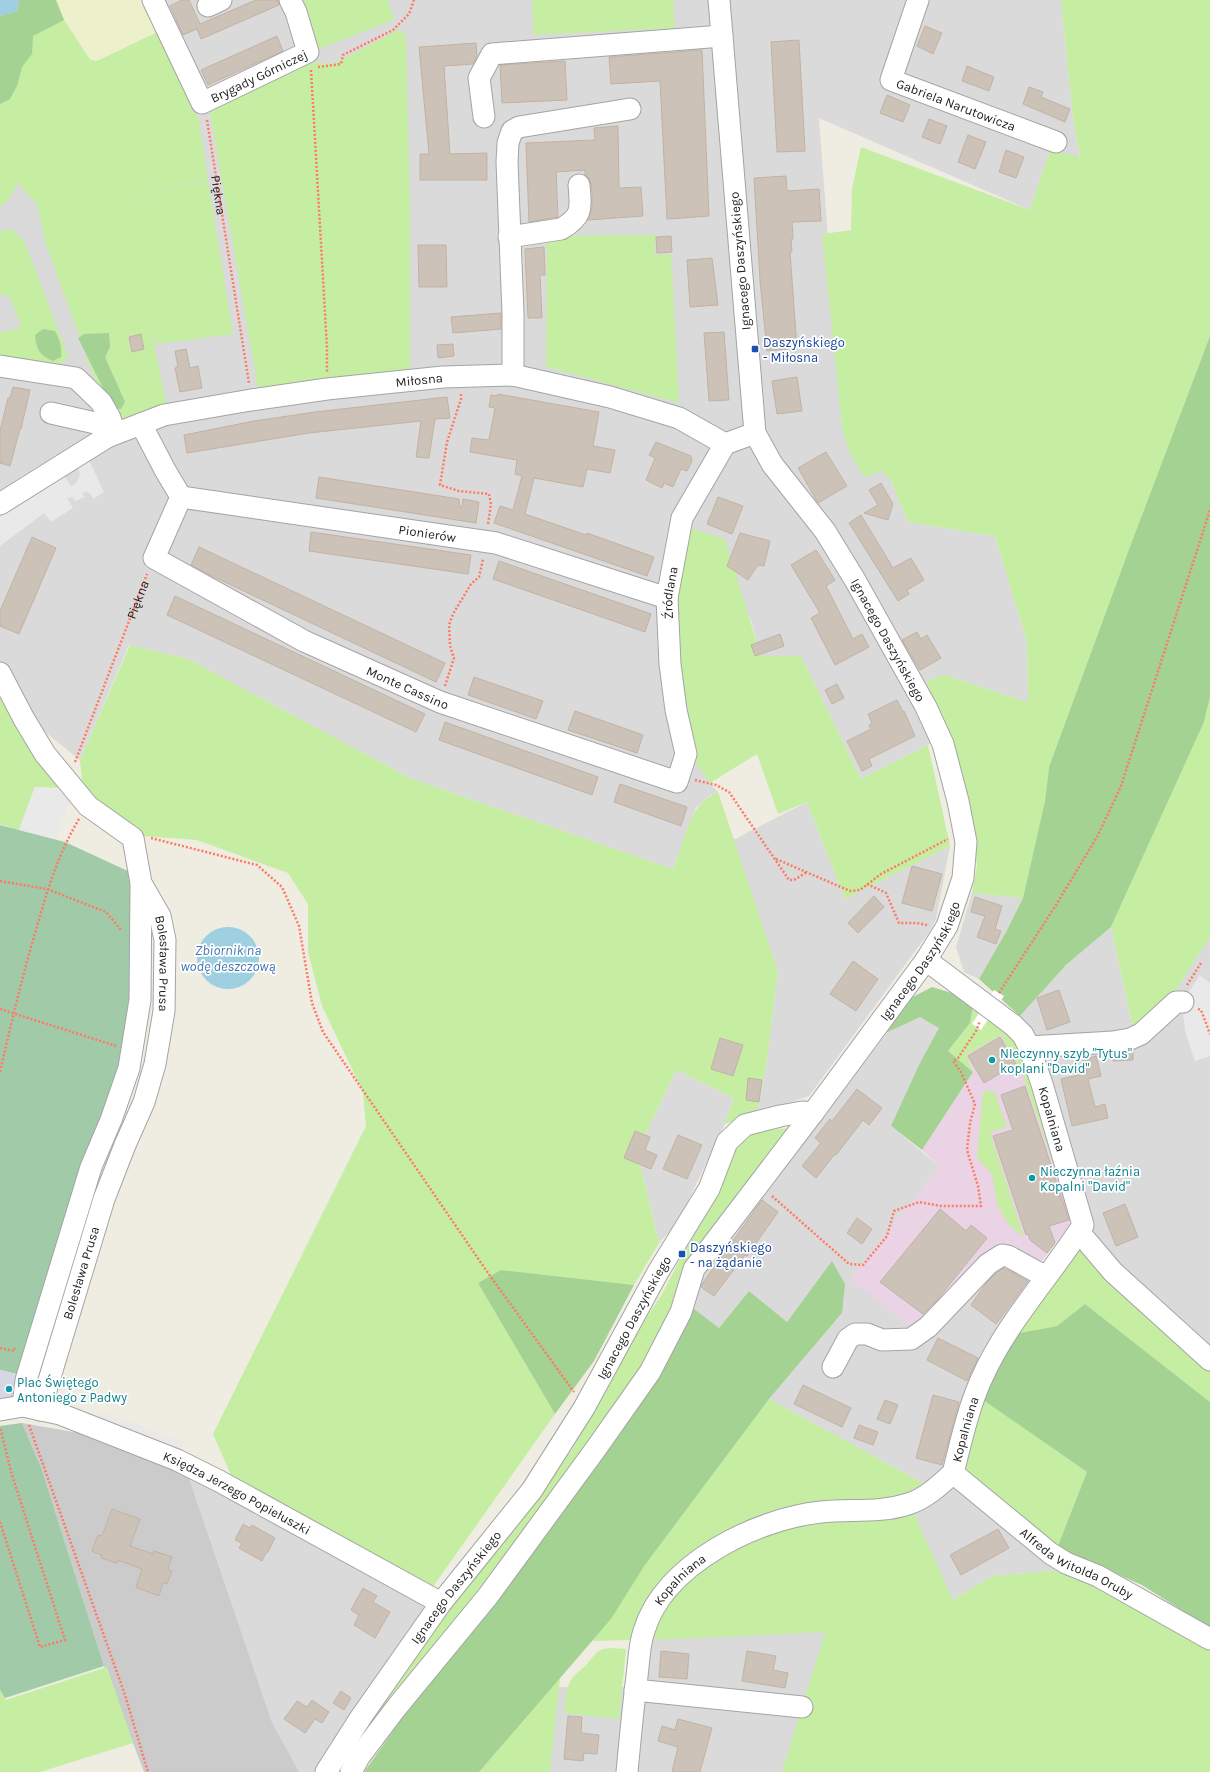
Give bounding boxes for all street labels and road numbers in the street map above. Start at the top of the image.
street label: Brygady Górniczej [208,46,310,105]
street label: Gabriela Narutowicza [894,75,1018,134]
street label: Piękna [208,174,230,216]
street label: Ignacego Daszyńskiego [726,191,754,331]
street label: Miłosna [395,370,443,389]
street label: Pionierów [398,521,458,545]
street label: Źródlana [658,565,680,620]
street label: Ignacego Daszyńskiego [848,576,928,704]
street label: Piękna [123,578,151,621]
street label: Monte Cassino [364,663,451,712]
street label: Ignacego Daszyńskiego [877,899,962,1023]
street label: Bolesława Prusa [153,914,173,1012]
street label: Kopalniana [1036,1085,1068,1153]
street label: Bolesława Prusa [60,1225,102,1321]
street label: Ignacego Daszyńskiego [594,1253,674,1382]
street label: Kopalniana [949,1394,981,1464]
street label: Księdza Jerzego Popiełuszki [161,1448,313,1537]
street label: Alfreda Witolda Oruby [1017,1524,1136,1602]
street label: Ignacego Daszyńskiego [407,1527,504,1647]
street label: Kopalniana [650,1550,708,1608]

